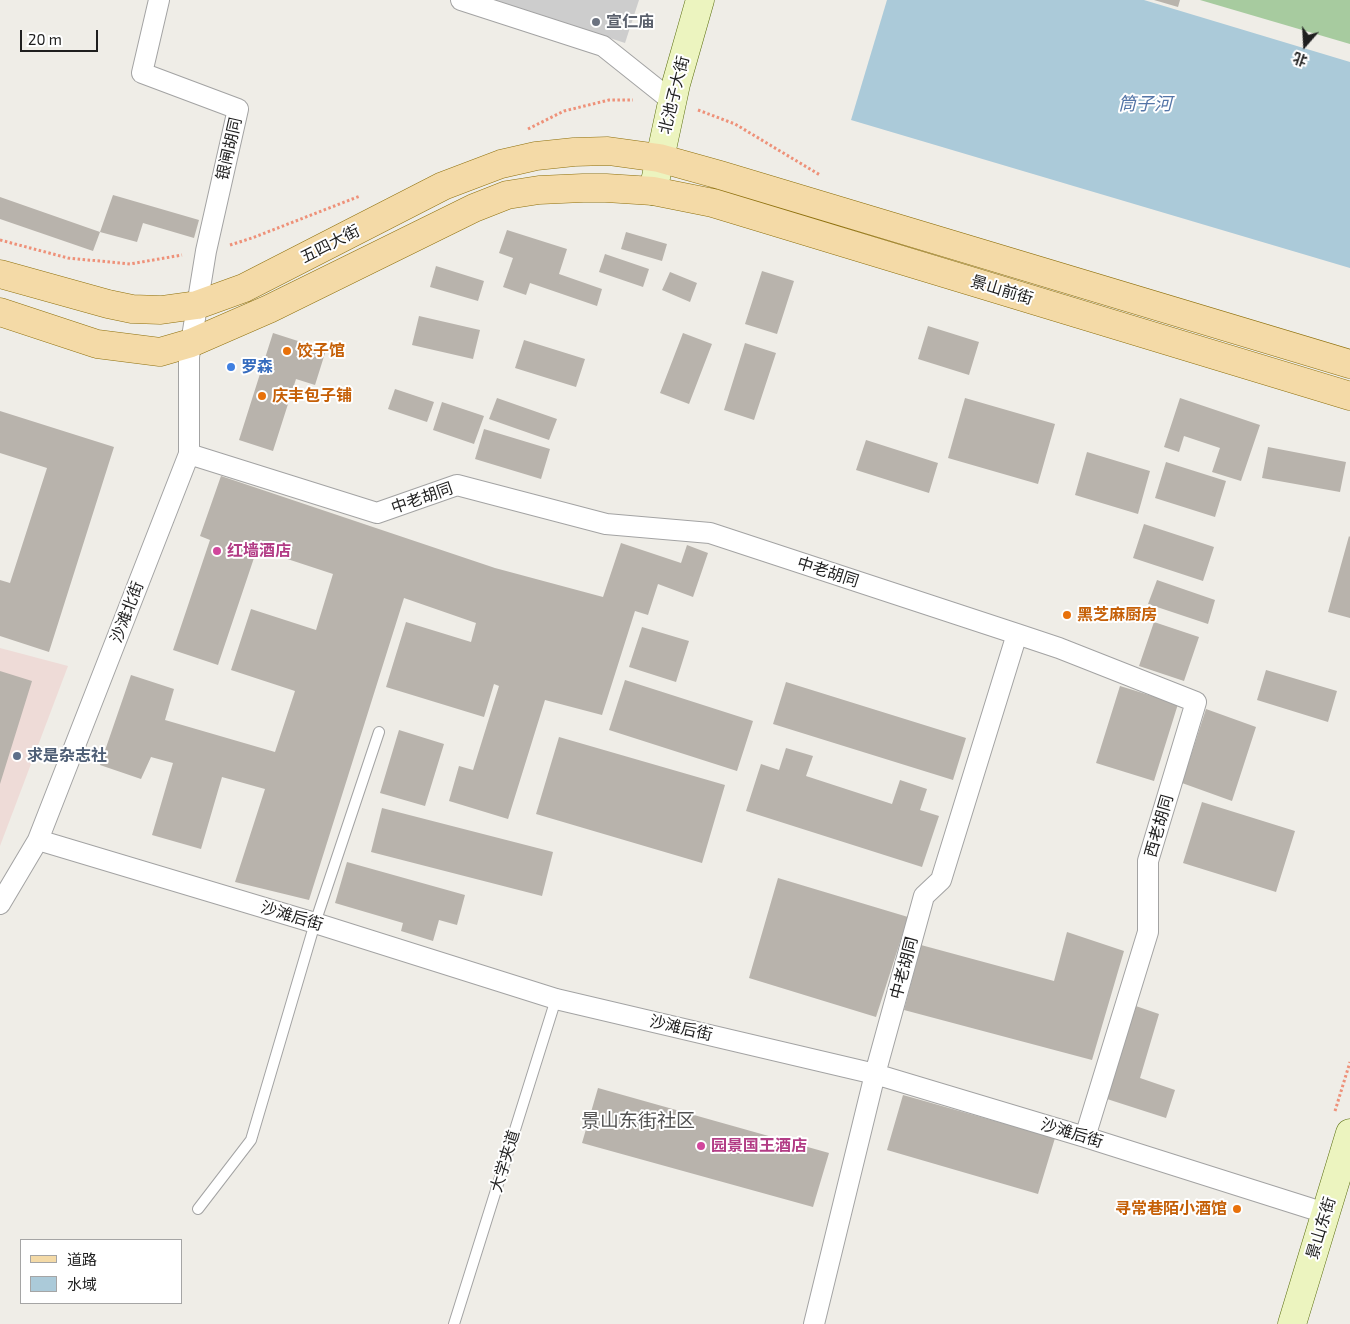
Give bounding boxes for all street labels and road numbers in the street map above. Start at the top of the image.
street label: 北池子大街 [655,54,693,136]
street label: 银闸胡同 [212,116,246,182]
street label: 五四大街 [297,221,363,267]
street label: 景山前街 [969,271,1035,309]
street label: 中老胡同 [389,479,455,517]
street label: 中老胡同 [795,553,861,591]
street label: 沙滩北街 [107,579,147,645]
street label: 西老胡同 [1141,793,1177,859]
street label: 沙滩后街 [259,897,325,935]
street label: 中老胡同 [886,935,922,1001]
street label: 沙滩后街 [648,1011,714,1045]
street label: 沙滩后街 [1039,1114,1105,1152]
street label: 大学夹道 [486,1128,524,1194]
street label: 景山东街 [1302,1195,1340,1261]

